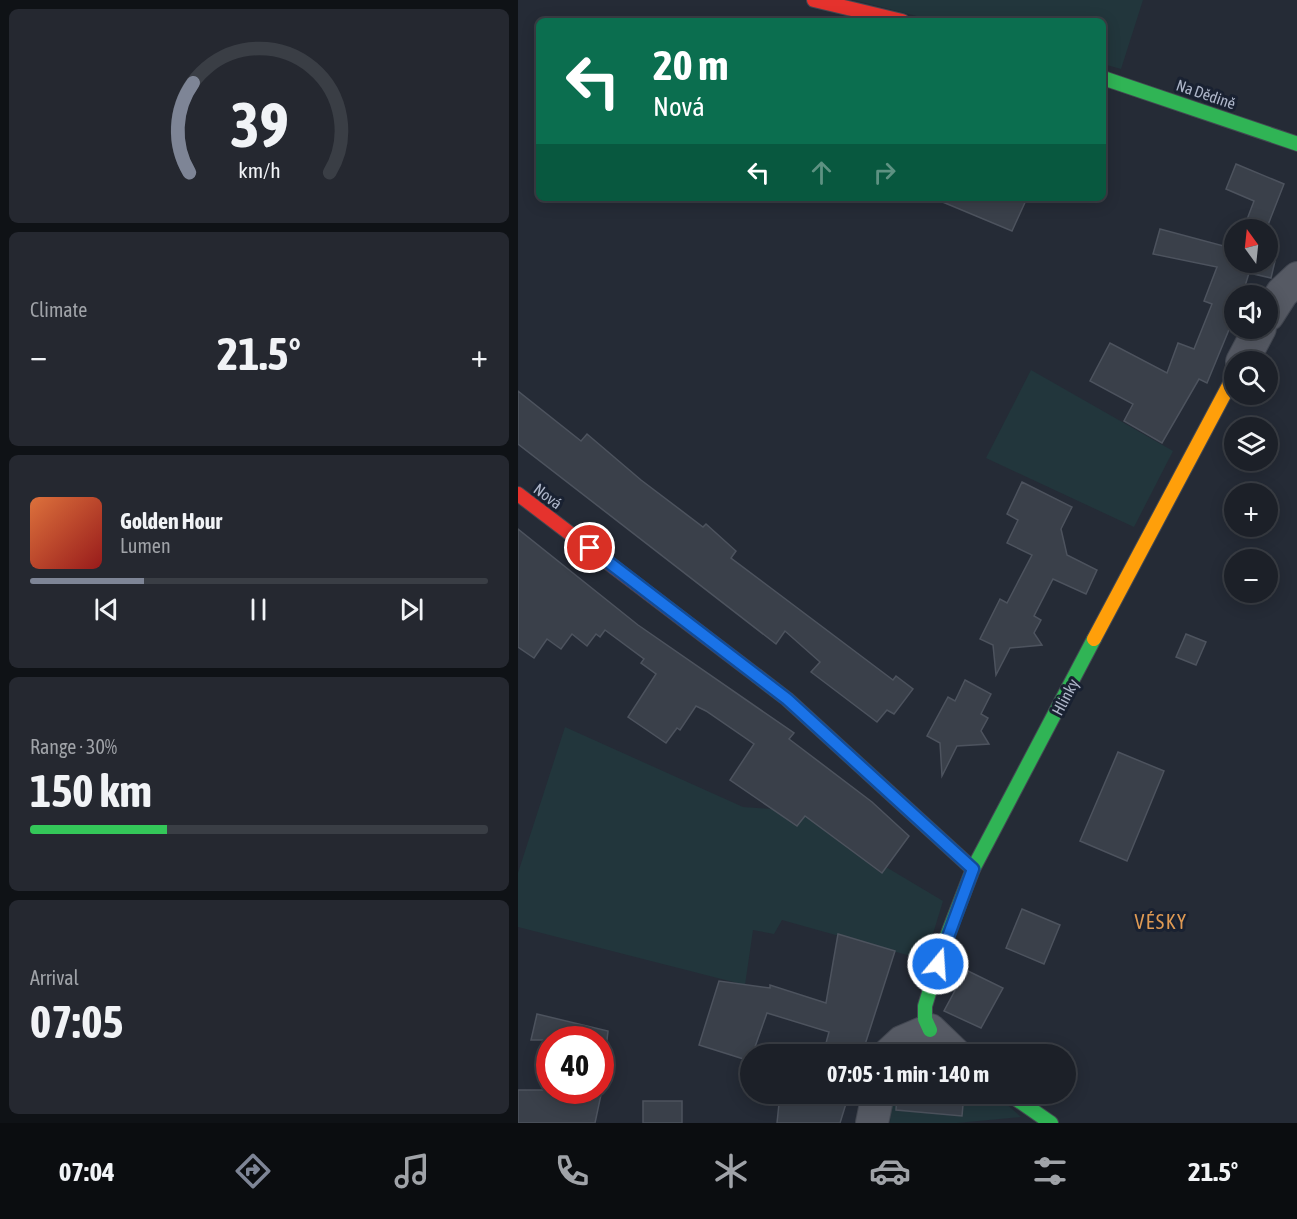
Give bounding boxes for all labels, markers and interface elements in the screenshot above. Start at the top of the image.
text: 20 m [653,41,728,89]
icon: left [554,42,632,120]
street label: Na Dědině [1174,75,1238,113]
text: 39 [230,89,288,160]
text: Nová [653,91,705,122]
icon: left [742,156,775,189]
icon: ahead [805,156,838,189]
icon: right [868,156,901,189]
text: km/h [238,158,280,183]
north arrow [1224,219,1278,273]
map controls [1224,219,1278,603]
button: sound [1224,285,1278,339]
text: Climate [30,298,87,321]
text: 21.5° [217,328,301,380]
text: − [30,336,47,374]
text: + [471,336,488,374]
button: search [1224,351,1278,405]
button: layers [1224,417,1278,471]
street label: Nová [530,480,566,512]
button: + [1224,483,1278,537]
text: Golden Hour [120,508,222,534]
pin [564,522,615,573]
icon: arrive [573,531,606,564]
text: Lumen [120,534,171,557]
button: − [1224,549,1278,603]
icon: previous [90,593,123,626]
icon: pause [242,593,275,626]
icon: next [395,593,428,626]
street label: Hlinky [1048,675,1083,719]
text: Range · 30% [30,735,117,758]
text: 150 km [30,765,152,817]
district label: VÉSKY [1135,910,1187,933]
position arrow [906,932,970,996]
text: Arrival [30,966,79,989]
text: 07:05 [30,996,124,1048]
speed limit sign: 40 [536,1026,614,1104]
text: 07:05 · 1 min · 140 m [827,1061,989,1087]
icon: directions [232,1150,274,1192]
icon: music [391,1150,433,1192]
icon: phone [551,1150,593,1192]
icon: climate [710,1150,752,1192]
icon: car [869,1150,911,1192]
icon: filters [1029,1150,1071,1192]
text: 07:04 [59,1156,115,1187]
text: 21.5° [1188,1156,1238,1187]

